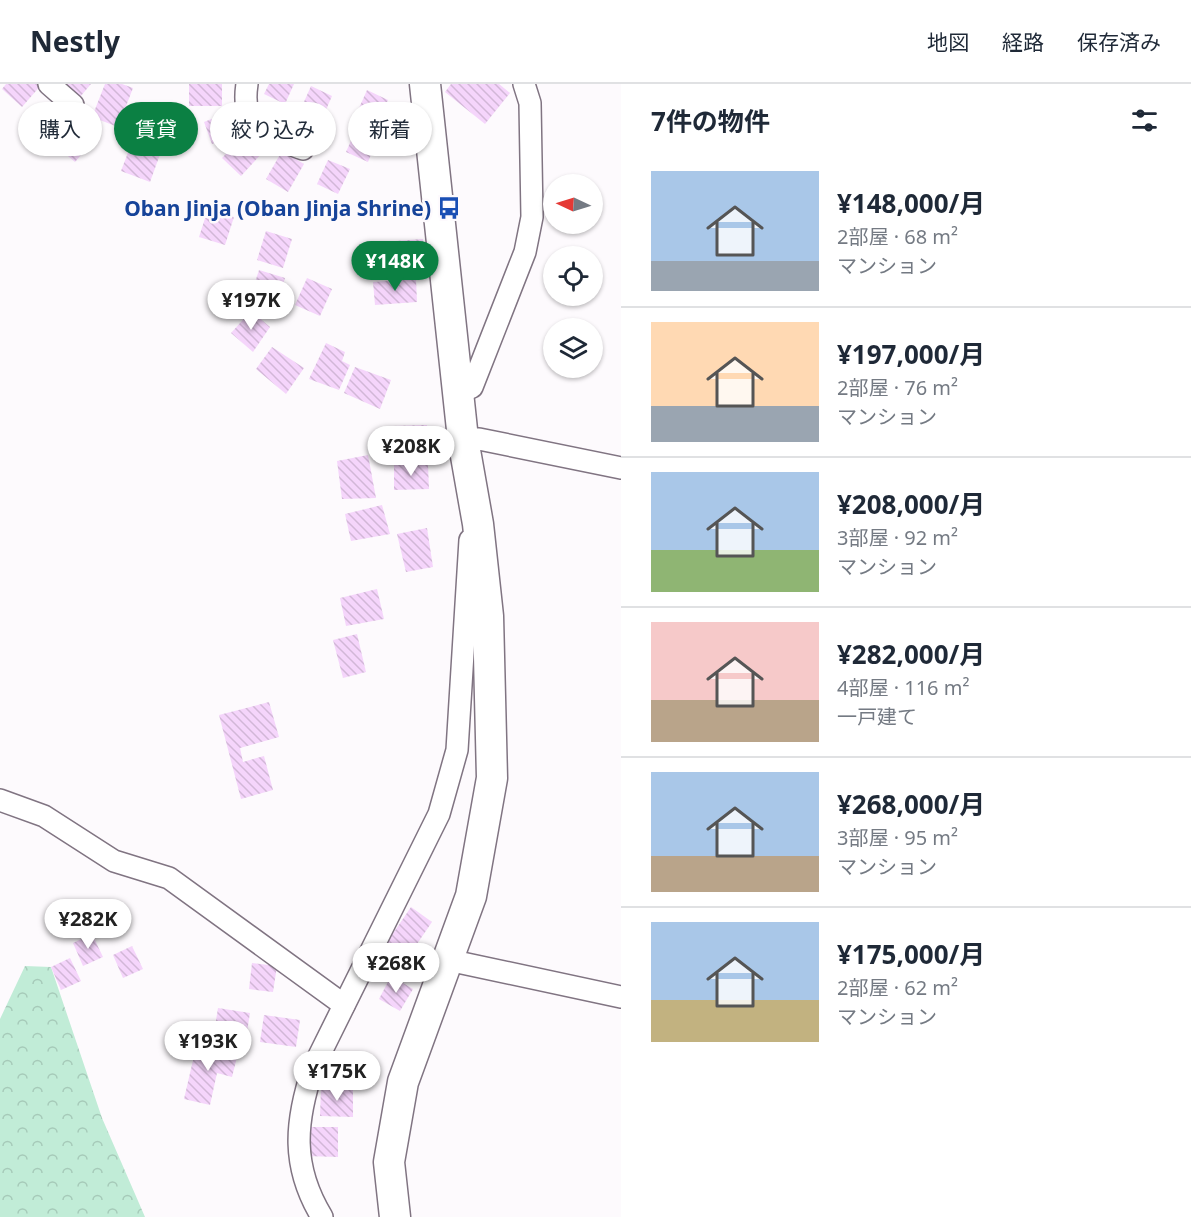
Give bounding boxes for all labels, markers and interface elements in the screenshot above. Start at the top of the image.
text: Nestly [30,22,120,60]
text: 地図 [927,28,969,56]
text: 経路 [1002,28,1044,56]
text: 保存済み [1077,28,1161,56]
chip: 購入 [18,102,102,156]
chip: 賃貸 [114,102,198,156]
chip: 絞り込み [210,102,336,156]
chip: 新着 [348,102,432,156]
text: 7件の物件 [651,103,770,139]
icon: filters [1128,104,1161,137]
north arrow [543,174,603,234]
map controls [543,174,603,378]
text: ¥148,000/月 [837,185,985,221]
place label: Oban Jinja (Oban Jinja Shrine) [124,194,431,222]
bus stop icon: Oban Jinja (Oban Jinja Shrine) [436,195,462,221]
icon: home [699,195,771,267]
text: 2部屋 · 68 m² [837,223,958,250]
pin: ¥148K [353,241,437,292]
button: locate [543,246,603,306]
text: ¥148K [365,247,425,274]
text: マンション [837,252,937,279]
pin: ¥197K [209,280,293,331]
text: ¥197K [221,286,281,313]
button: layers [543,318,603,378]
text: ¥197,000/月 [837,336,985,372]
icon: home [699,346,771,418]
text: 2部屋 · 76 m² [837,374,958,401]
text: マンション [837,403,937,430]
pin: ¥208K [369,426,453,477]
text: ¥208K [381,432,441,459]
text: ¥208,000/月 [837,486,985,522]
icon: home [699,496,771,568]
text: 3部屋 · 92 m² [837,524,958,551]
text: マンション [837,553,937,580]
text: ¥282,000/月 [837,636,985,672]
icon: home [699,646,771,718]
text: 4部屋 · 116 m² [837,674,969,701]
text: 一戸建て [837,703,917,730]
text: ¥268,000/月 [837,786,985,822]
icon: home [699,796,771,868]
text: 3部屋 · 95 m² [837,824,958,851]
text: マンション [837,853,937,880]
pin: ¥282K [46,899,130,950]
text: ¥282K [58,905,118,932]
text: ¥175,000/月 [837,936,985,972]
pin: ¥268K [354,943,438,994]
icon: home [699,946,771,1018]
text: ¥268K [366,949,426,976]
text: 2部屋 · 62 m² [837,974,958,1001]
text: マンション [837,1003,937,1030]
pin: ¥193K [166,1021,250,1072]
text: ¥193K [178,1027,238,1054]
pin: ¥175K [295,1051,379,1102]
text: ¥175K [307,1057,367,1084]

